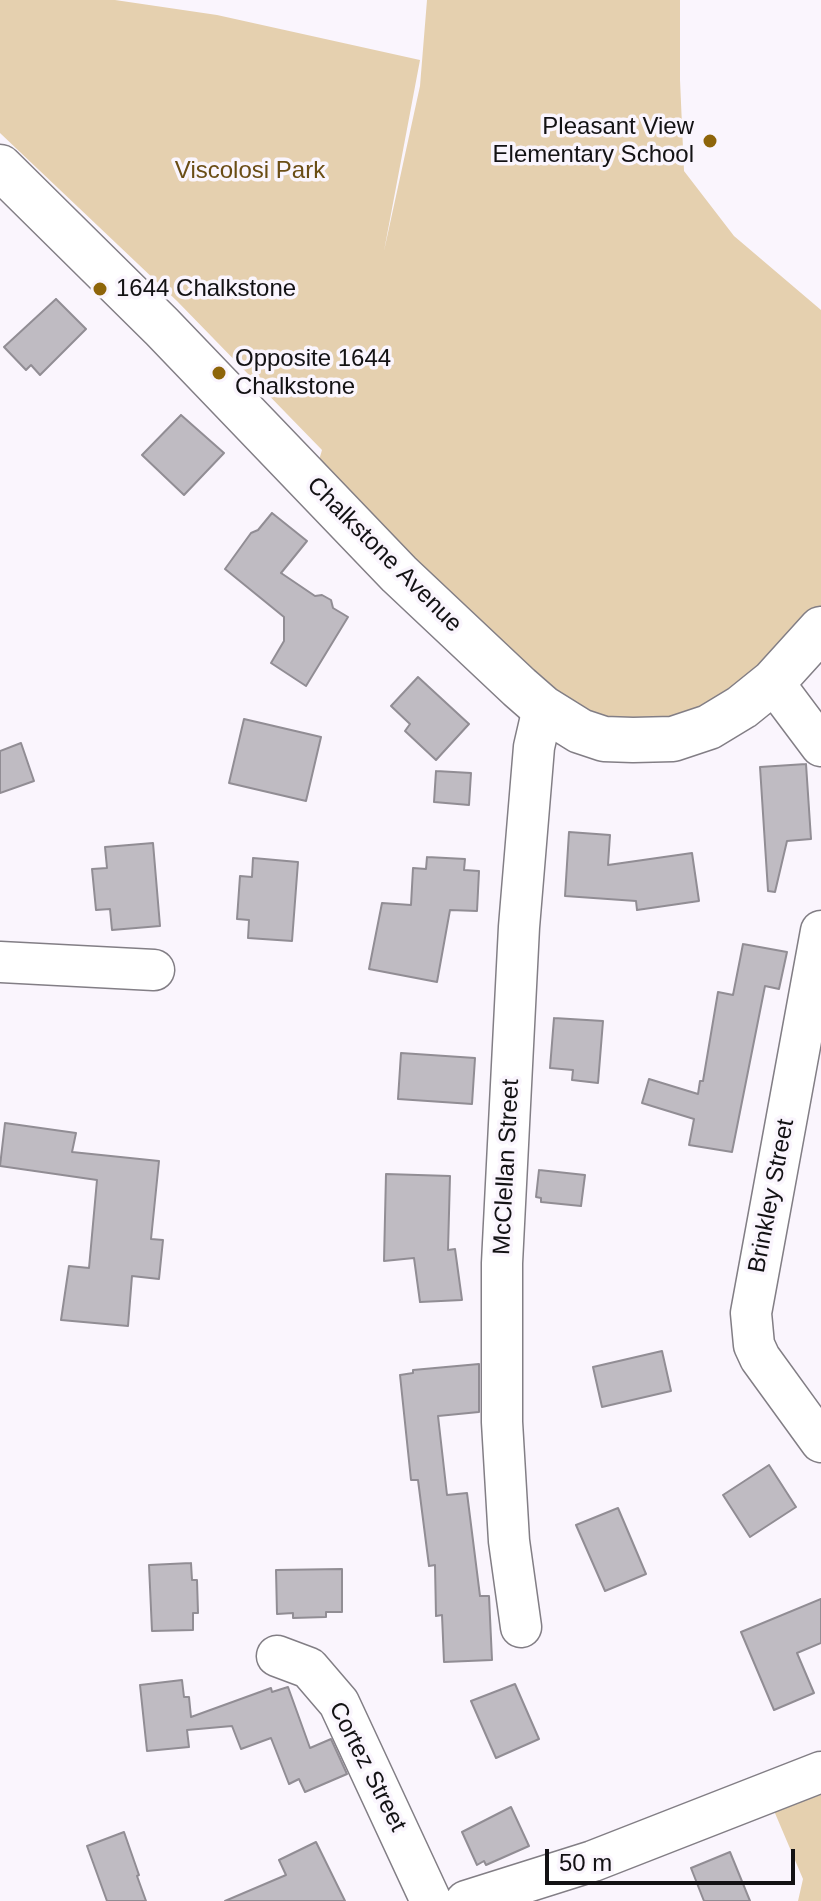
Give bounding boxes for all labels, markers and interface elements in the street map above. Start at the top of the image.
place label: Pleasant View Elementary School [493,113,694,169]
marker: Pleasant View Elementary School [701,132,719,150]
park label: Viscolosi Park [175,157,325,185]
place label: 1644 Chalkstone [116,275,296,303]
marker: 1644 Chalkstone [91,280,109,298]
place label: Opposite 1644 Chalkstone [235,345,391,401]
marker: Opposite 1644 Chalkstone [210,364,228,382]
street label: Chalkstone Avenue [300,471,468,639]
street label: McClellan Street [488,1078,526,1256]
street label: Brinkley Street [743,1117,801,1275]
street label: Cortez Street [322,1697,412,1837]
scale bar [549,1833,799,1883]
text: 50 m [559,1849,612,1876]

